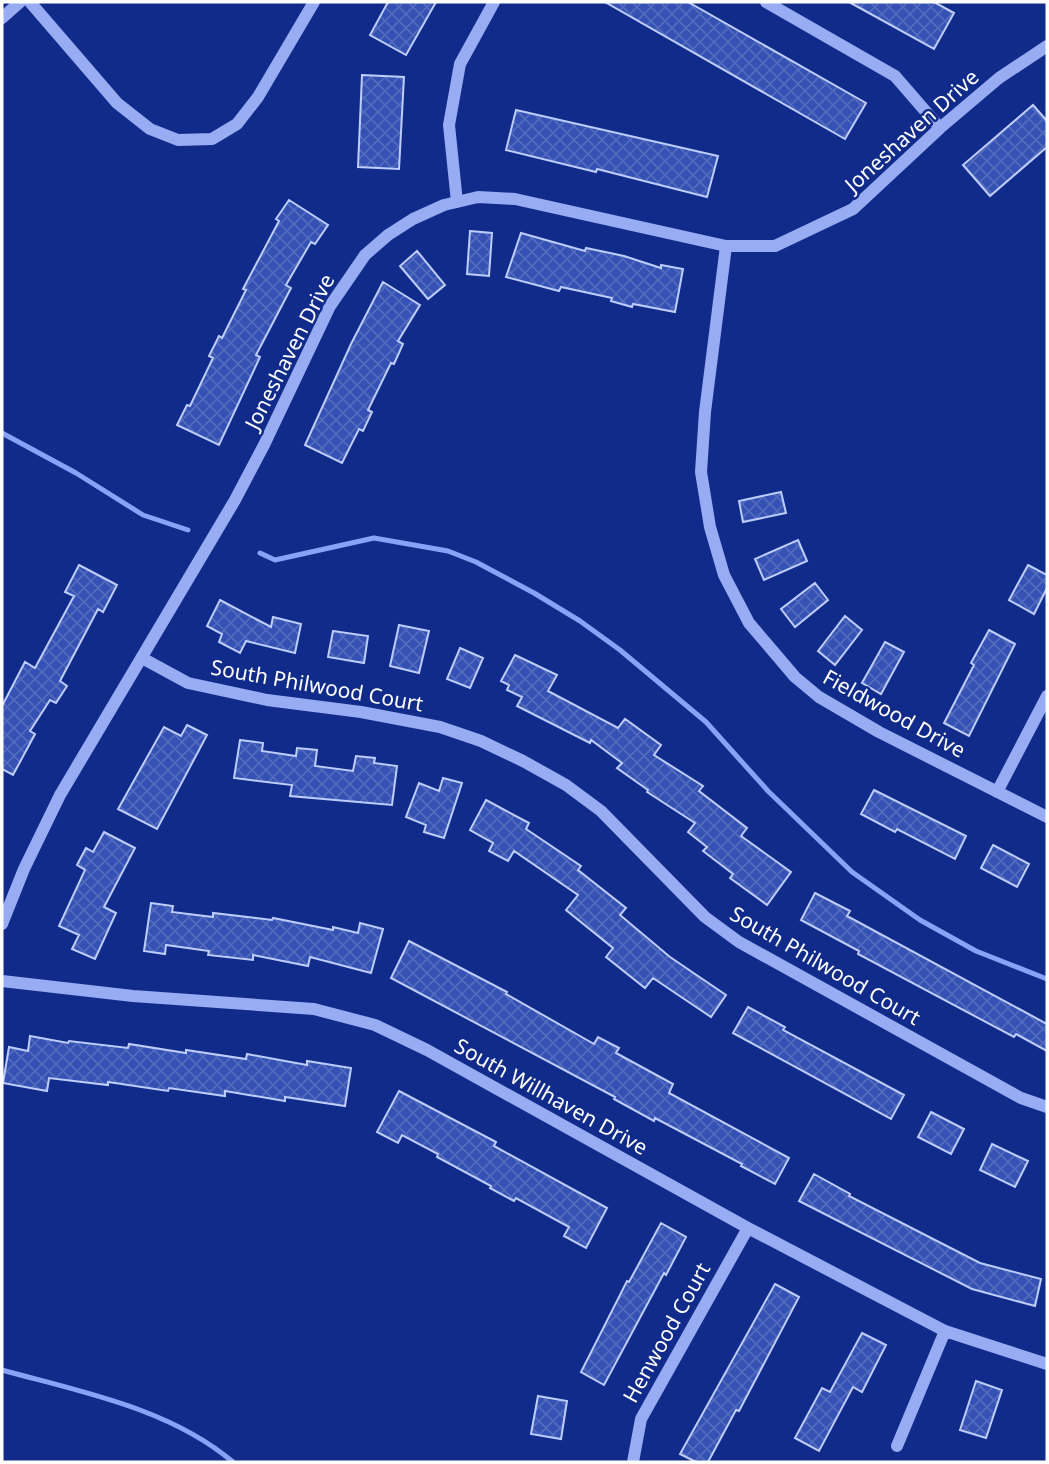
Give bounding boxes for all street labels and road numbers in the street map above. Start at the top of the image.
street label: Joneshaven Drive [837,63,984,199]
street label: Joneshaven Drive [237,269,340,436]
street label: South Philwood Court [209,653,426,718]
street label: Fieldwood Drive [818,662,971,764]
street label: South Philwood Court [725,899,926,1031]
street label: South Willhaven Drive [450,1031,653,1161]
street label: Henwood Court [616,1257,716,1407]

